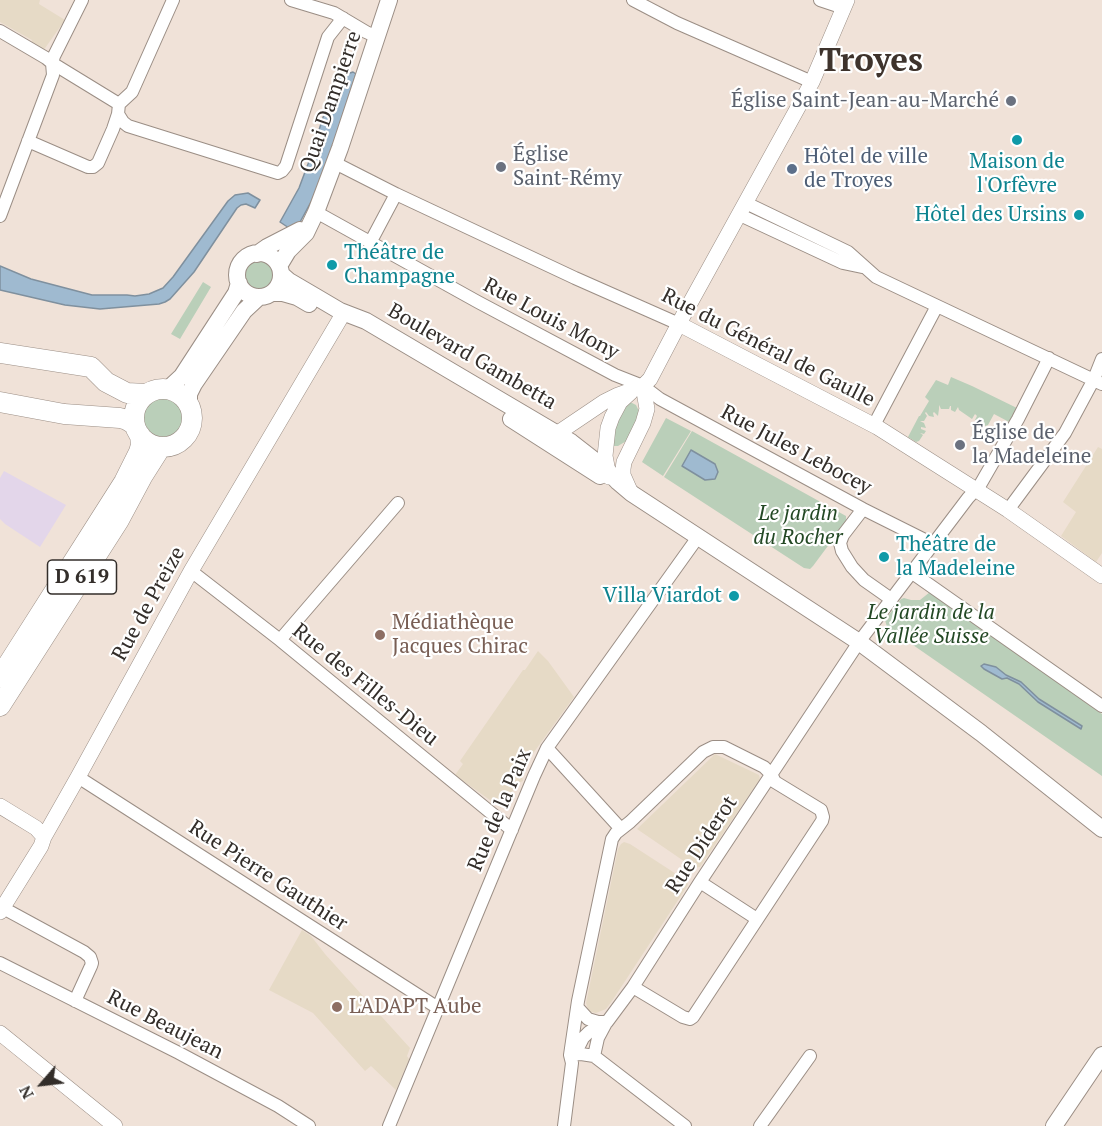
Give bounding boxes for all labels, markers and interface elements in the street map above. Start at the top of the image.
street label: Quai Dampierre [295,28,367,176]
district label: Troyes [819,42,923,82]
place label: Église Saint-Jean-au-Marché [731,88,999,114]
marker: Église Saint-Jean-au-Marché [1004,94,1018,108]
marker: Maison de l'Orfèvre [1010,133,1024,147]
place label: Église Saint-Rémy [513,142,622,192]
place label: Hôtel de ville de Troyes [804,144,928,194]
place label: Maison de l'Orfèvre [969,149,1065,199]
marker: Église Saint-Rémy [494,160,508,174]
marker: Hôtel de ville de Troyes [785,162,799,176]
place label: Hôtel des Ursins [915,202,1067,228]
marker: Hôtel des Ursins [1072,208,1086,222]
place label: Théâtre de Champagne [344,240,455,290]
marker: Théâtre de Champagne [325,258,339,272]
street label: Rue Louis Mony [479,273,623,365]
street label: Rue du Général de Gaulle [657,283,879,413]
street label: Boulevard Gambetta [383,298,561,416]
street label: Rue Jules Lebocey [716,400,876,500]
place label: Église de la Madeleine [972,420,1091,470]
marker: Église de la Madeleine [953,438,967,452]
park label: Le jardin du Rocher [753,501,843,551]
place label: Théâtre de la Madeleine [896,532,1015,582]
street label: Rue de Preize [107,543,191,665]
marker: Théâtre de la Madeleine [877,550,891,564]
road number: D 619 [48,560,116,594]
place label: Villa Viardot [603,583,722,609]
marker: Villa Viardot [727,589,741,603]
park label: Le jardin de la Vallée Suisse [867,600,995,650]
place label: Médiathèque Jacques Chirac [392,610,528,660]
street label: Rue des Filles-Dieu [287,618,443,752]
marker: Médiathèque Jacques Chirac [373,628,387,642]
street label: Rue de la Paix [463,745,537,875]
street label: Rue Diderot [661,791,743,899]
street label: Rue Pierre Gauthier [184,815,352,937]
street label: Rue Beaujean [103,985,227,1065]
place label: L'ADAPT Aube [349,994,481,1020]
marker: L'ADAPT Aube [330,1000,344,1014]
north arrow [12,1054,72,1114]
text: N [14,1082,39,1103]

